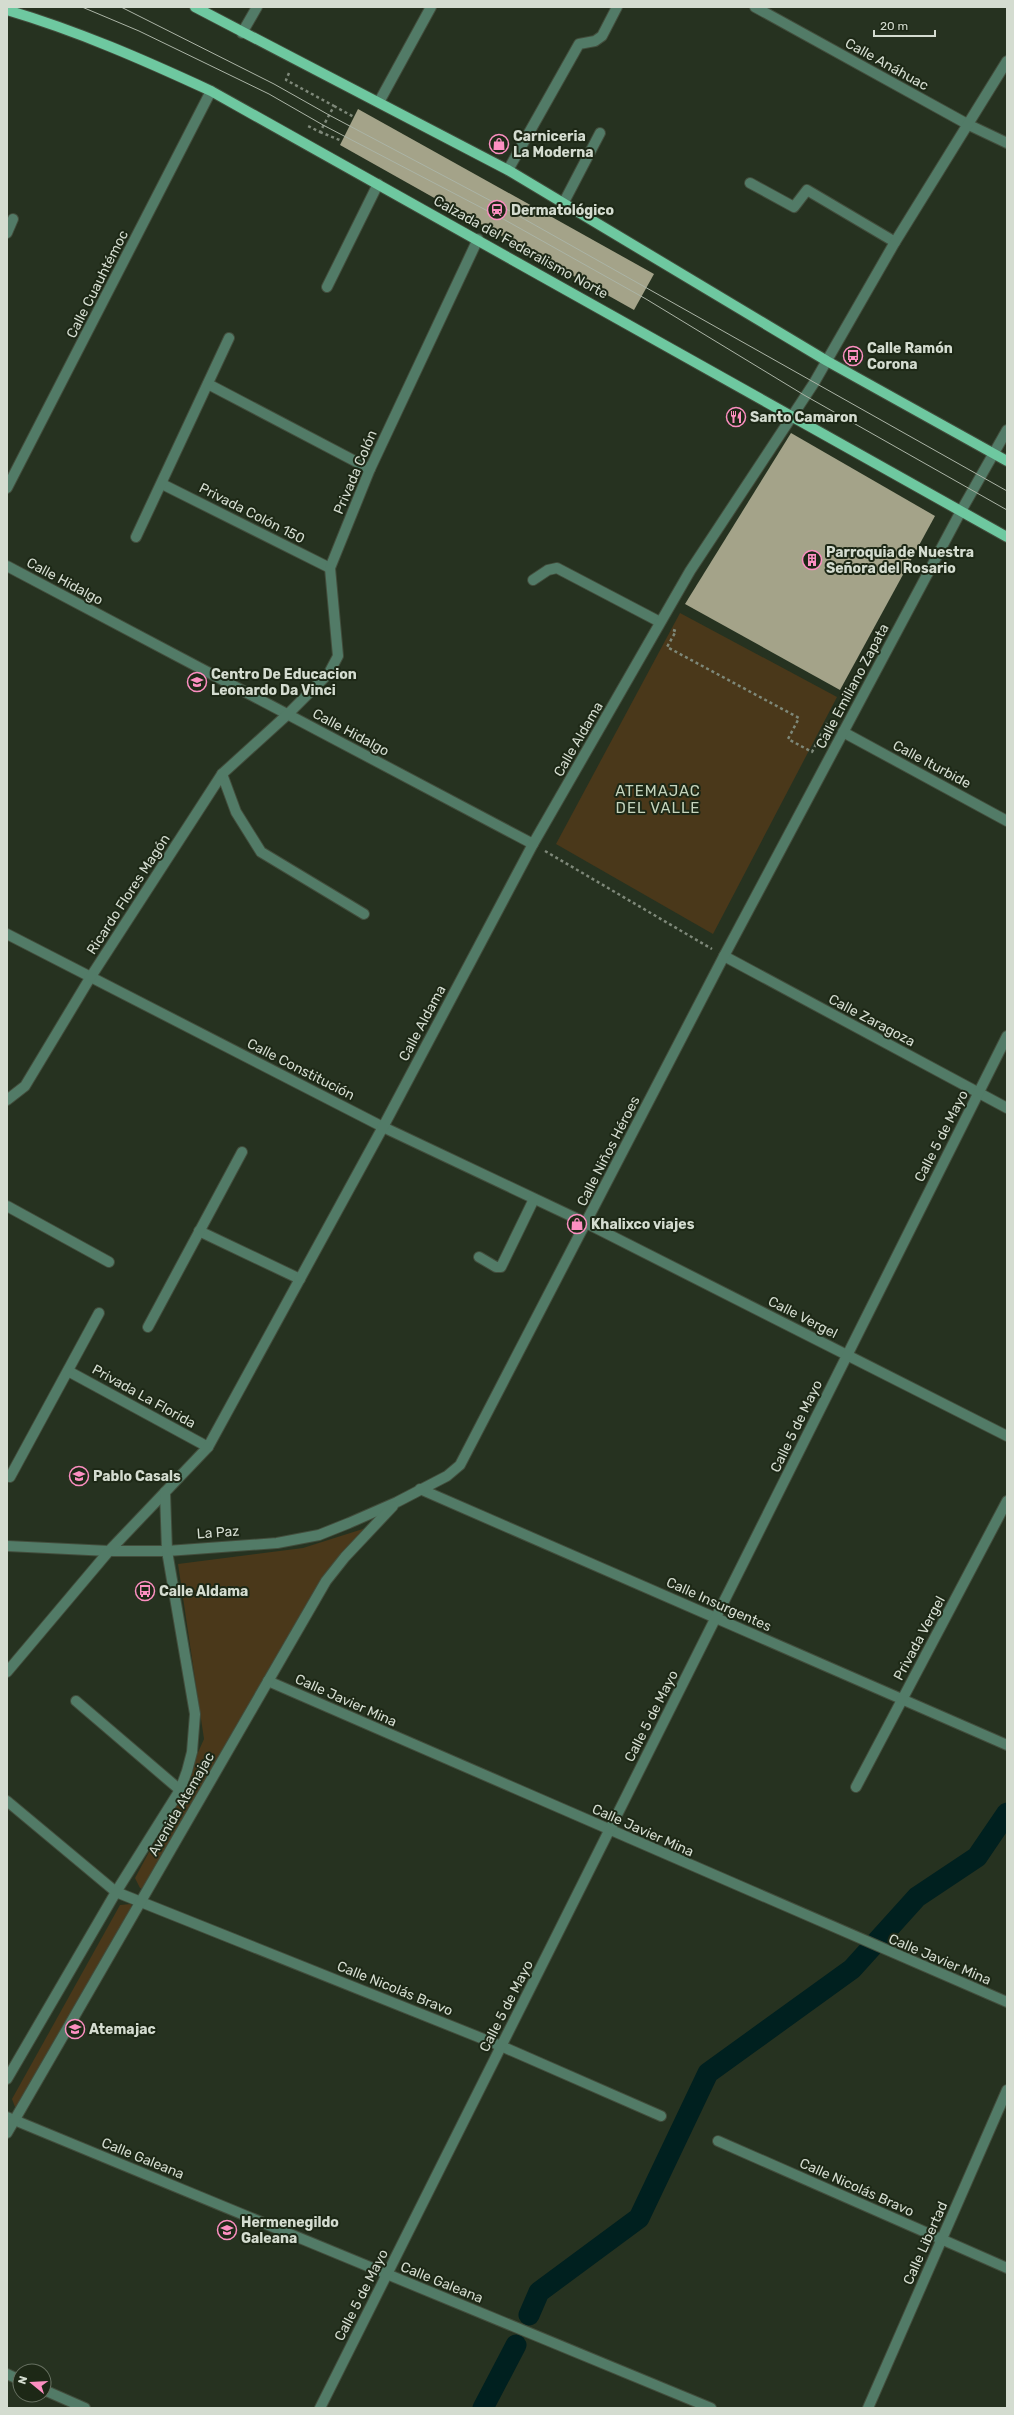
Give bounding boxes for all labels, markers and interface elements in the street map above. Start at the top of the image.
scale bar [874,12,935,38]
text: 20 m [880,19,908,33]
street label: Calle Anáhuac [842,35,932,94]
place label: Carniceria La Moderna [513,128,594,161]
shop icon: Carniceria La Moderna [488,133,510,155]
street label: Calzada del Federalismo Norte [430,192,611,303]
station icon: Dermatológico [486,199,508,221]
place label: Dermatológico [511,202,614,219]
street label: Calle Cuauhtémoc [63,227,132,341]
place label: Calle Ramón Corona [867,340,953,373]
bus stop icon: Calle Ramón Corona [842,345,864,367]
restaurant icon: Santo Camaron [725,406,747,428]
place label: Santo Camaron [750,409,858,426]
street label: Privada Colón [330,428,381,517]
street label: Privada Colón 150 [196,479,308,547]
place label: Parroquia de Nuestra Señora del Rosario [826,544,974,577]
building icon: Parroquia de Nuestra Señora del Rosario [801,549,823,571]
street label: Calle Hidalgo [24,554,106,609]
street label: Calle Emiliano Zapata [812,621,893,752]
place label: Centro De Educacion Leonardo Da Vinci [211,666,357,699]
school or university icon: Centro De Educacion Leonardo Da Vinci [186,671,208,693]
street label: Calle Aldama [550,699,607,780]
street label: Calle Hidalgo [310,705,392,760]
street label: Calle Iturbide [890,737,974,792]
district label: ATEMAJAC DEL VALLE [615,782,701,817]
street label: Ricardo Flores Magón [83,831,174,958]
street label: Calle Aldama [395,982,450,1064]
street label: Calle Zaragoza [826,991,918,1050]
street label: Calle Constitución [244,1035,357,1104]
street label: Calle 5 de Mayo [911,1088,972,1185]
street label: Calle Niños Héroes [573,1093,644,1209]
shop icon: Khalixco viajes [566,1213,588,1235]
place label: Khalixco viajes [591,1216,695,1233]
street label: Calle Vergel [765,1293,840,1342]
street label: Privada La Florida [89,1361,199,1432]
street label: Calle 5 de Mayo [767,1377,826,1475]
school or university icon: Pablo Casals [68,1465,90,1487]
place label: Pablo Casals [93,1468,181,1485]
street label: La Paz [196,1523,240,1542]
street label: Calle Insurgentes [664,1574,774,1635]
bus stop icon: Calle Aldama [134,1580,156,1602]
place label: Calle Aldama [159,1583,248,1600]
street label: Privada Vergel [890,1593,949,1683]
street label: Calle 5 de Mayo [621,1668,682,1765]
street label: Calle Javier Mina [292,1670,399,1731]
street label: Avenida Atemajac [145,1749,218,1859]
street label: Calle Javier Mina [589,1800,696,1861]
street label: Calle Javier Mina [886,1930,994,1989]
street label: Calle Nicolás Bravo [334,1957,455,2019]
street label: Calle 5 de Mayo [476,1958,537,2055]
school or university icon: Atemajac [64,2018,86,2040]
place label: Atemajac [89,2021,156,2038]
street label: Calle Galeana [99,2134,187,2183]
street label: Calle Nicolás Bravo [797,2155,917,2220]
street label: Calle Libertad [900,2199,951,2288]
place label: Hermenegildo Galeana [241,2214,339,2247]
school or university icon: Hermenegildo Galeana [216,2219,238,2241]
street label: Calle 5 de Mayo [331,2247,392,2344]
street label: Calle Galeana [398,2258,486,2307]
north arrow [12,2363,52,2403]
text: N [16,2374,30,2386]

